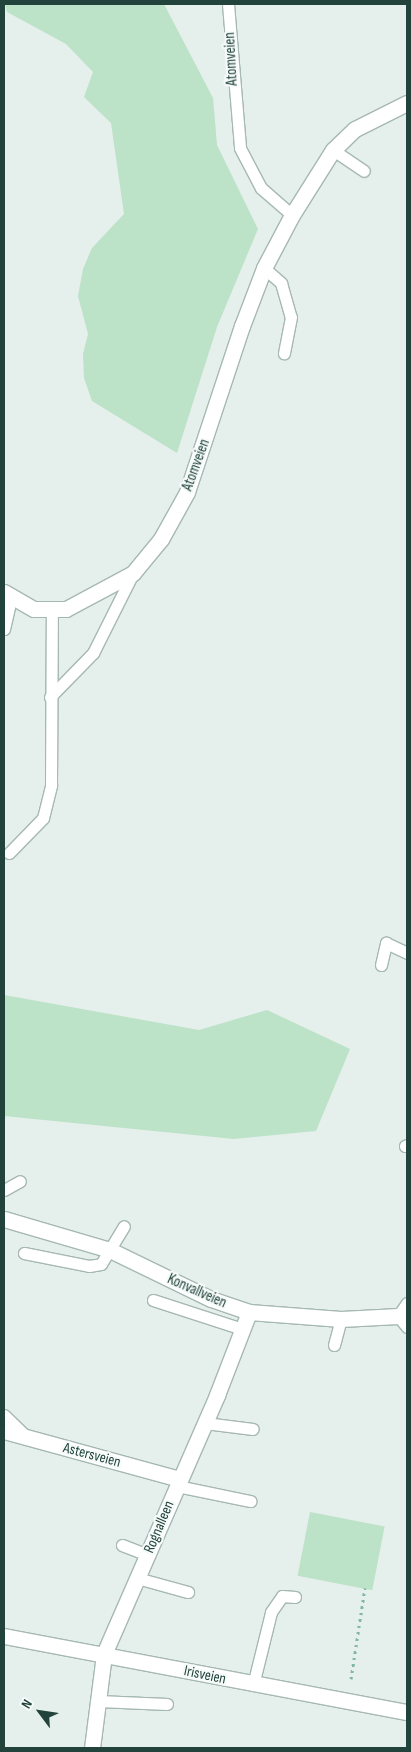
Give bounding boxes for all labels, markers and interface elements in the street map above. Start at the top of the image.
street label: Atomveien [221,32,241,86]
street label: Atomveien [178,437,214,493]
street label: Konvallveien [165,1270,229,1312]
street label: Astersveien [61,1439,123,1471]
street label: Rognalleen [140,1498,178,1556]
street label: Irisveien [182,1662,228,1688]
north arrow [15,1687,65,1737]
text: N [17,1696,36,1712]

